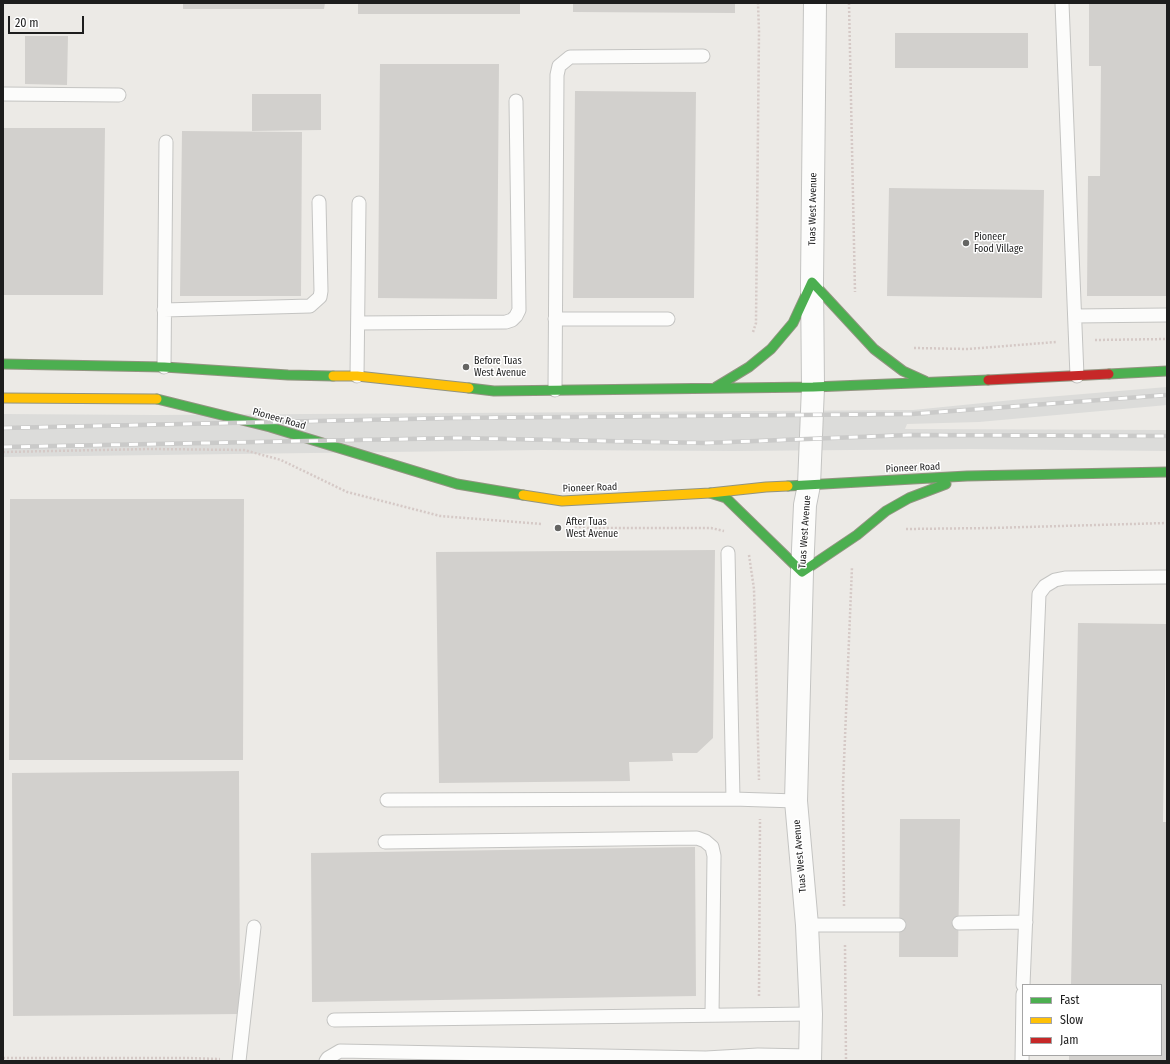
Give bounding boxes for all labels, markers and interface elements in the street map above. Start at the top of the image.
scale bar [10,8,86,34]
text: 20 m [15,16,39,30]
street label: Tuas West Avenue [806,172,820,246]
place label: Pioneer Food Village [974,231,1023,254]
marker: Pioneer Food Village [961,238,971,248]
place label: Before Tuas West Avenue [474,355,526,378]
marker: Before Tuas West Avenue [461,362,471,372]
street label: Pioneer Road [251,406,307,432]
street label: Pioneer Road [885,461,941,475]
street label: Pioneer Road [562,481,618,495]
street label: Tuas West Avenue [796,495,814,569]
place label: After Tuas West Avenue [566,516,618,540]
marker: After Tuas West Avenue [553,523,563,533]
street label: Tuas West Avenue [791,819,809,893]
legend [1022,984,1162,1056]
text: Fast [1060,993,1079,1007]
text: Slow [1060,1013,1083,1027]
text: Jam [1060,1033,1078,1047]

